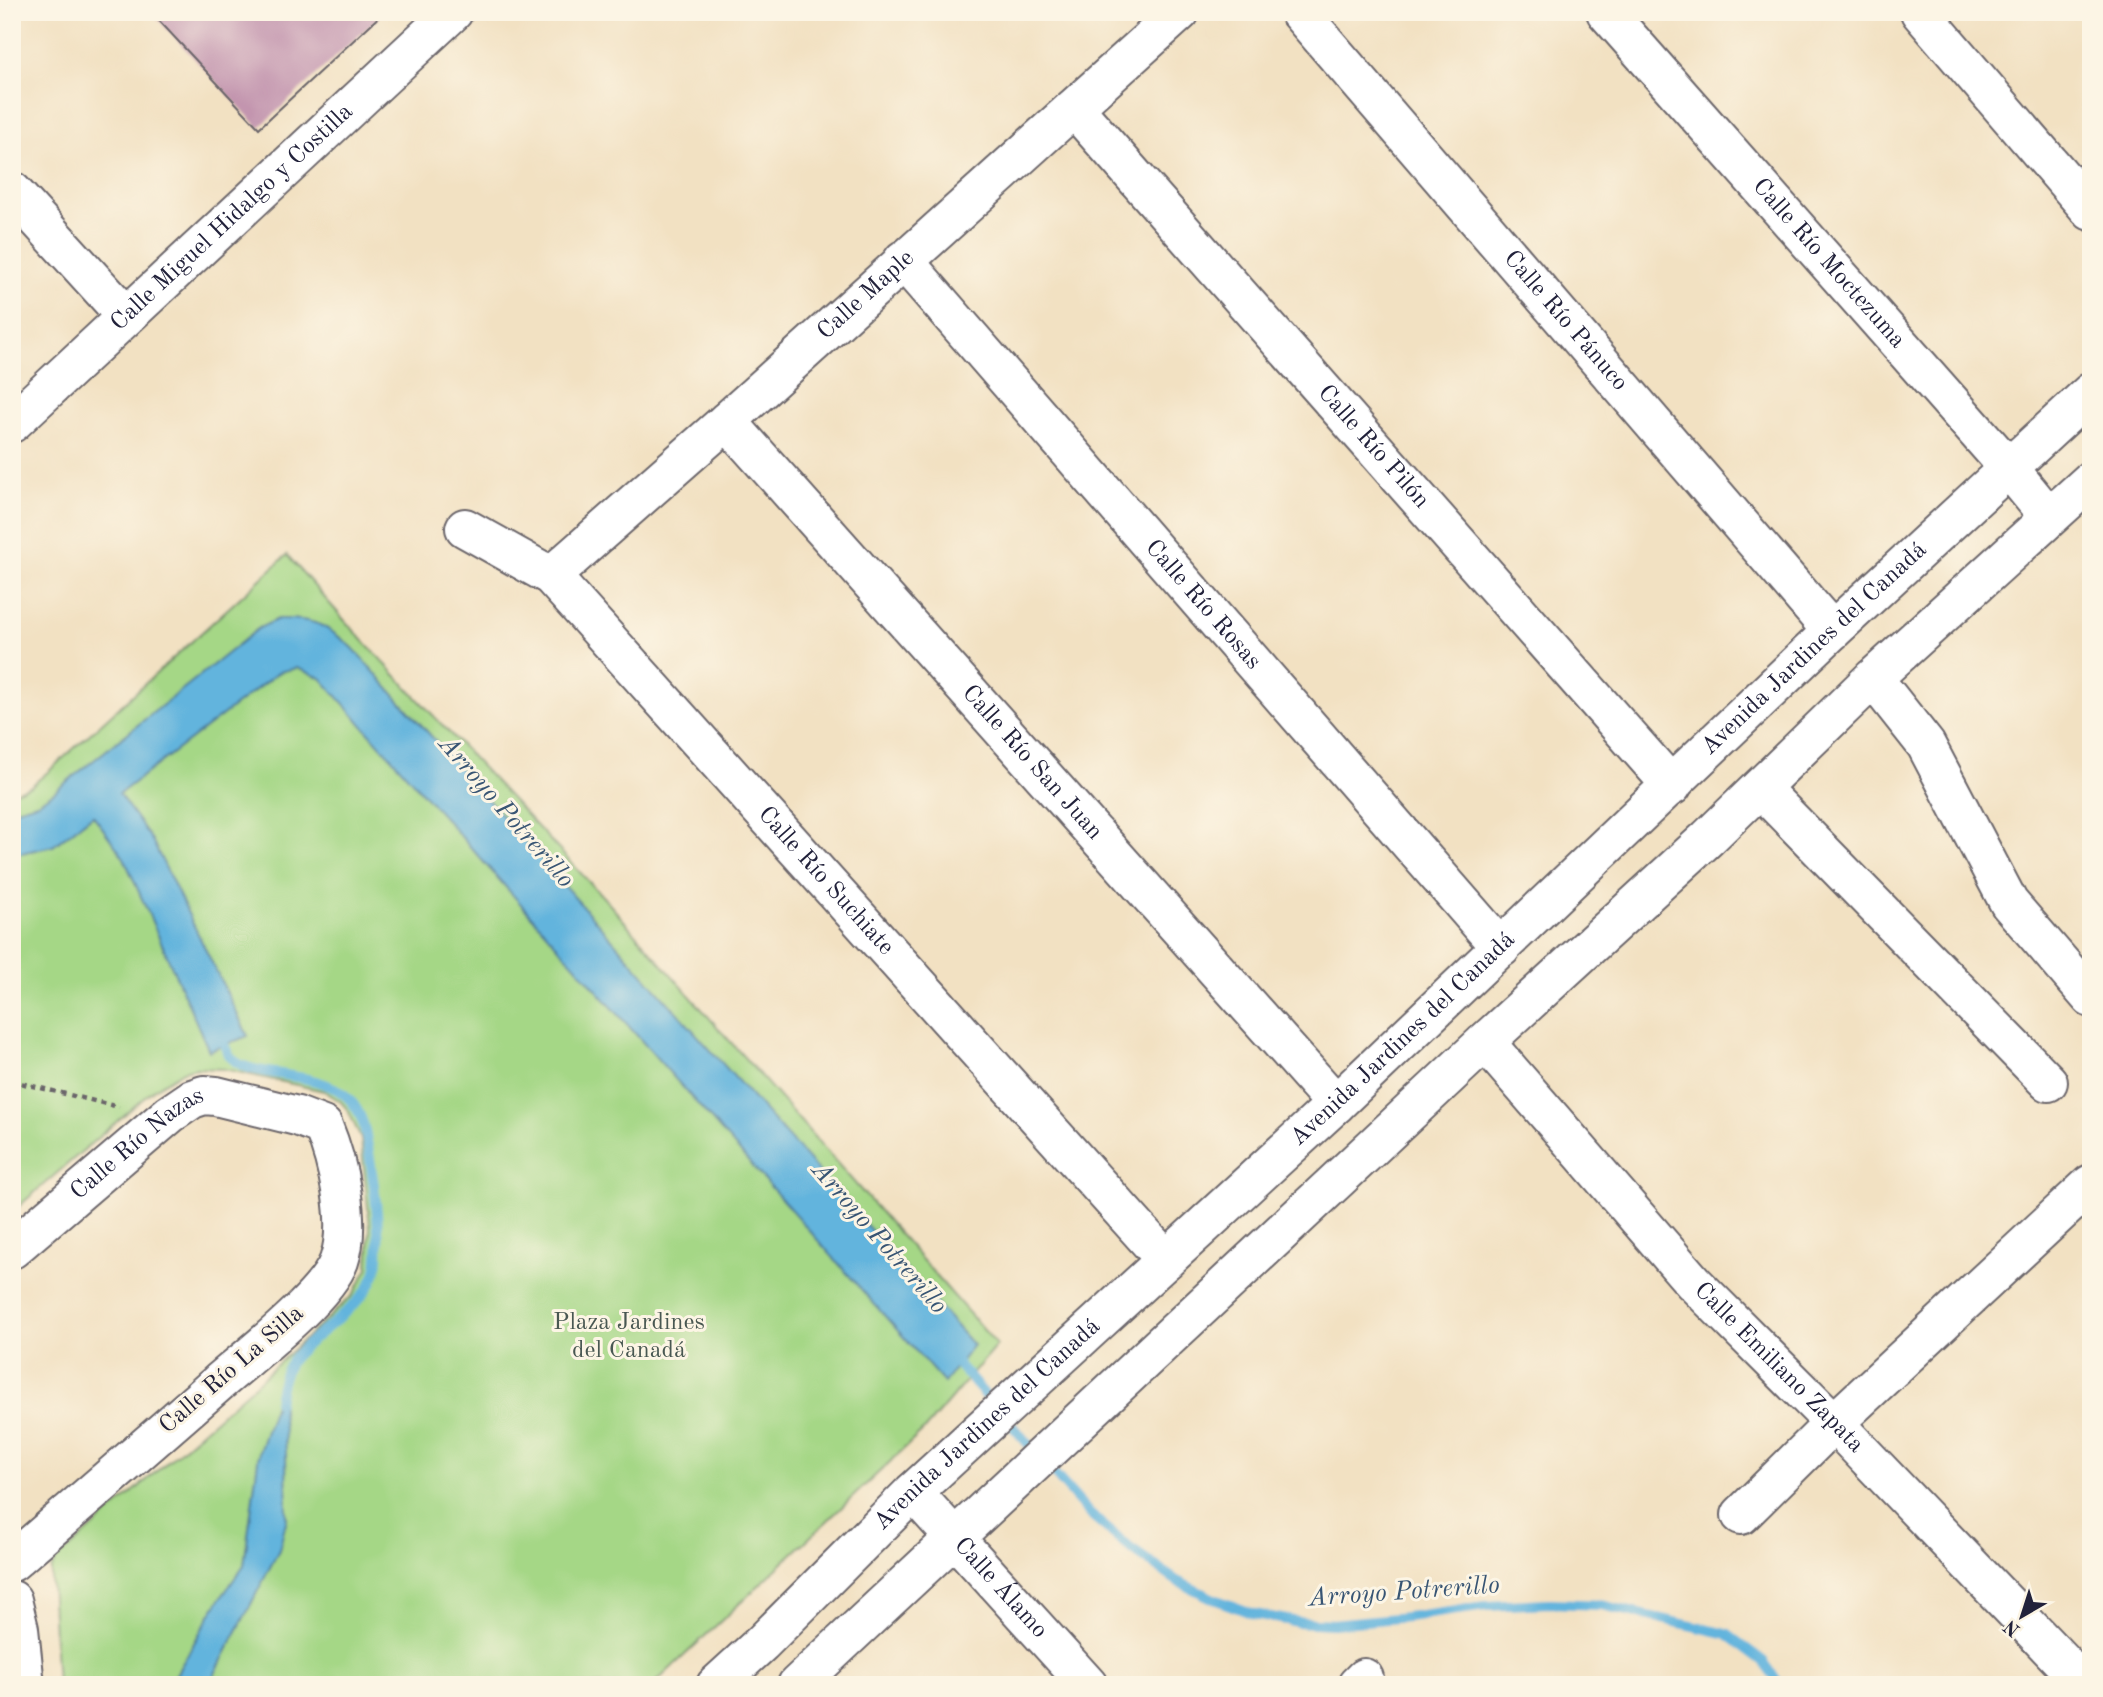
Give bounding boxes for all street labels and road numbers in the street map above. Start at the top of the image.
street label: Calle Miguel Hidalgo y Costilla [107,100,358,336]
street label: Calle Río Moctezuma [1748,174,1909,353]
street label: Calle Maple [813,246,919,345]
street label: Calle Río Pánuco [1499,247,1632,396]
street label: Calle Río Pilón [1313,381,1433,513]
street label: Calle Río Rosas [1140,536,1265,674]
street label: Avenida Jardines del Canadá [1697,538,1932,760]
street label: Calle Río San Juan [957,681,1107,845]
street label: Calle Río Suchiate [753,803,898,960]
street label: Avenida Jardines del Canadá [1286,928,1520,1151]
street label: Calle Río Nazas [66,1084,207,1205]
street label: Calle Emiliano Zapata [1689,1278,1868,1458]
street label: Calle Río La Silla [156,1301,309,1439]
street label: Avenida Jardines del Canadá [870,1314,1105,1535]
street label: Calle Álamo [949,1533,1052,1643]

